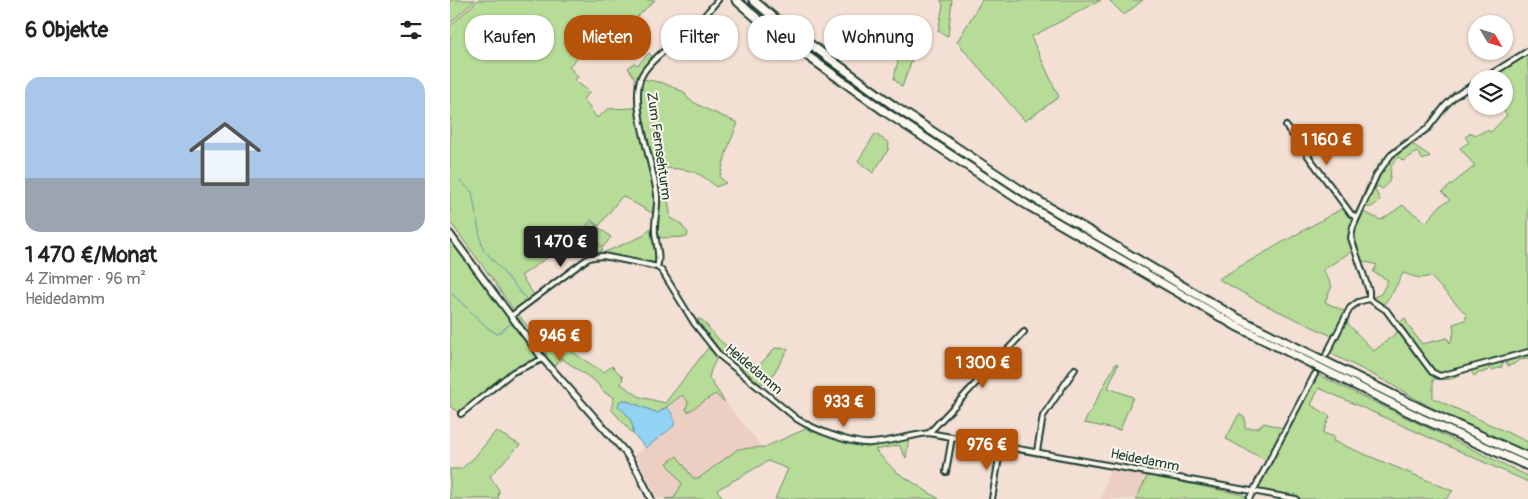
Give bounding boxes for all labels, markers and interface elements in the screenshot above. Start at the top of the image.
chip: Kaufen [465,15,554,60]
chip: Mieten [564,15,651,60]
chip: Filter [661,15,738,60]
chip: Neu [748,15,814,60]
chip: Wohnung [824,15,932,60]
north arrow [1468,15,1512,60]
map controls [1468,15,1513,115]
icon: filters [397,16,425,44]
text: 6 Objekte [25,17,108,44]
button: layers [1468,70,1513,115]
street label: Zum Fernsehturm [643,91,675,201]
icon: home [180,109,270,199]
pin: 1 160 € [1281,124,1373,166]
text: 1 160 € [1302,130,1352,150]
pin: 1 470 € [515,226,607,268]
text: 1 470 € [535,232,587,252]
text: 1 470 €/Monat [25,242,157,269]
text: 4 Zimmer · 96 m² [25,269,146,289]
text: Heidedamm [25,289,105,309]
pin: 946 € [525,320,595,362]
text: 946 € [540,326,580,346]
street label: Heidedamm [722,340,786,398]
pin: 1 300 € [937,346,1029,389]
text: 1 300 € [956,353,1010,373]
pin: 933 € [809,386,879,428]
text: 933 € [824,392,864,412]
pin: 976 € [952,428,1022,471]
text: 976 € [967,435,1007,455]
street label: Heidedamm [1109,445,1181,475]

